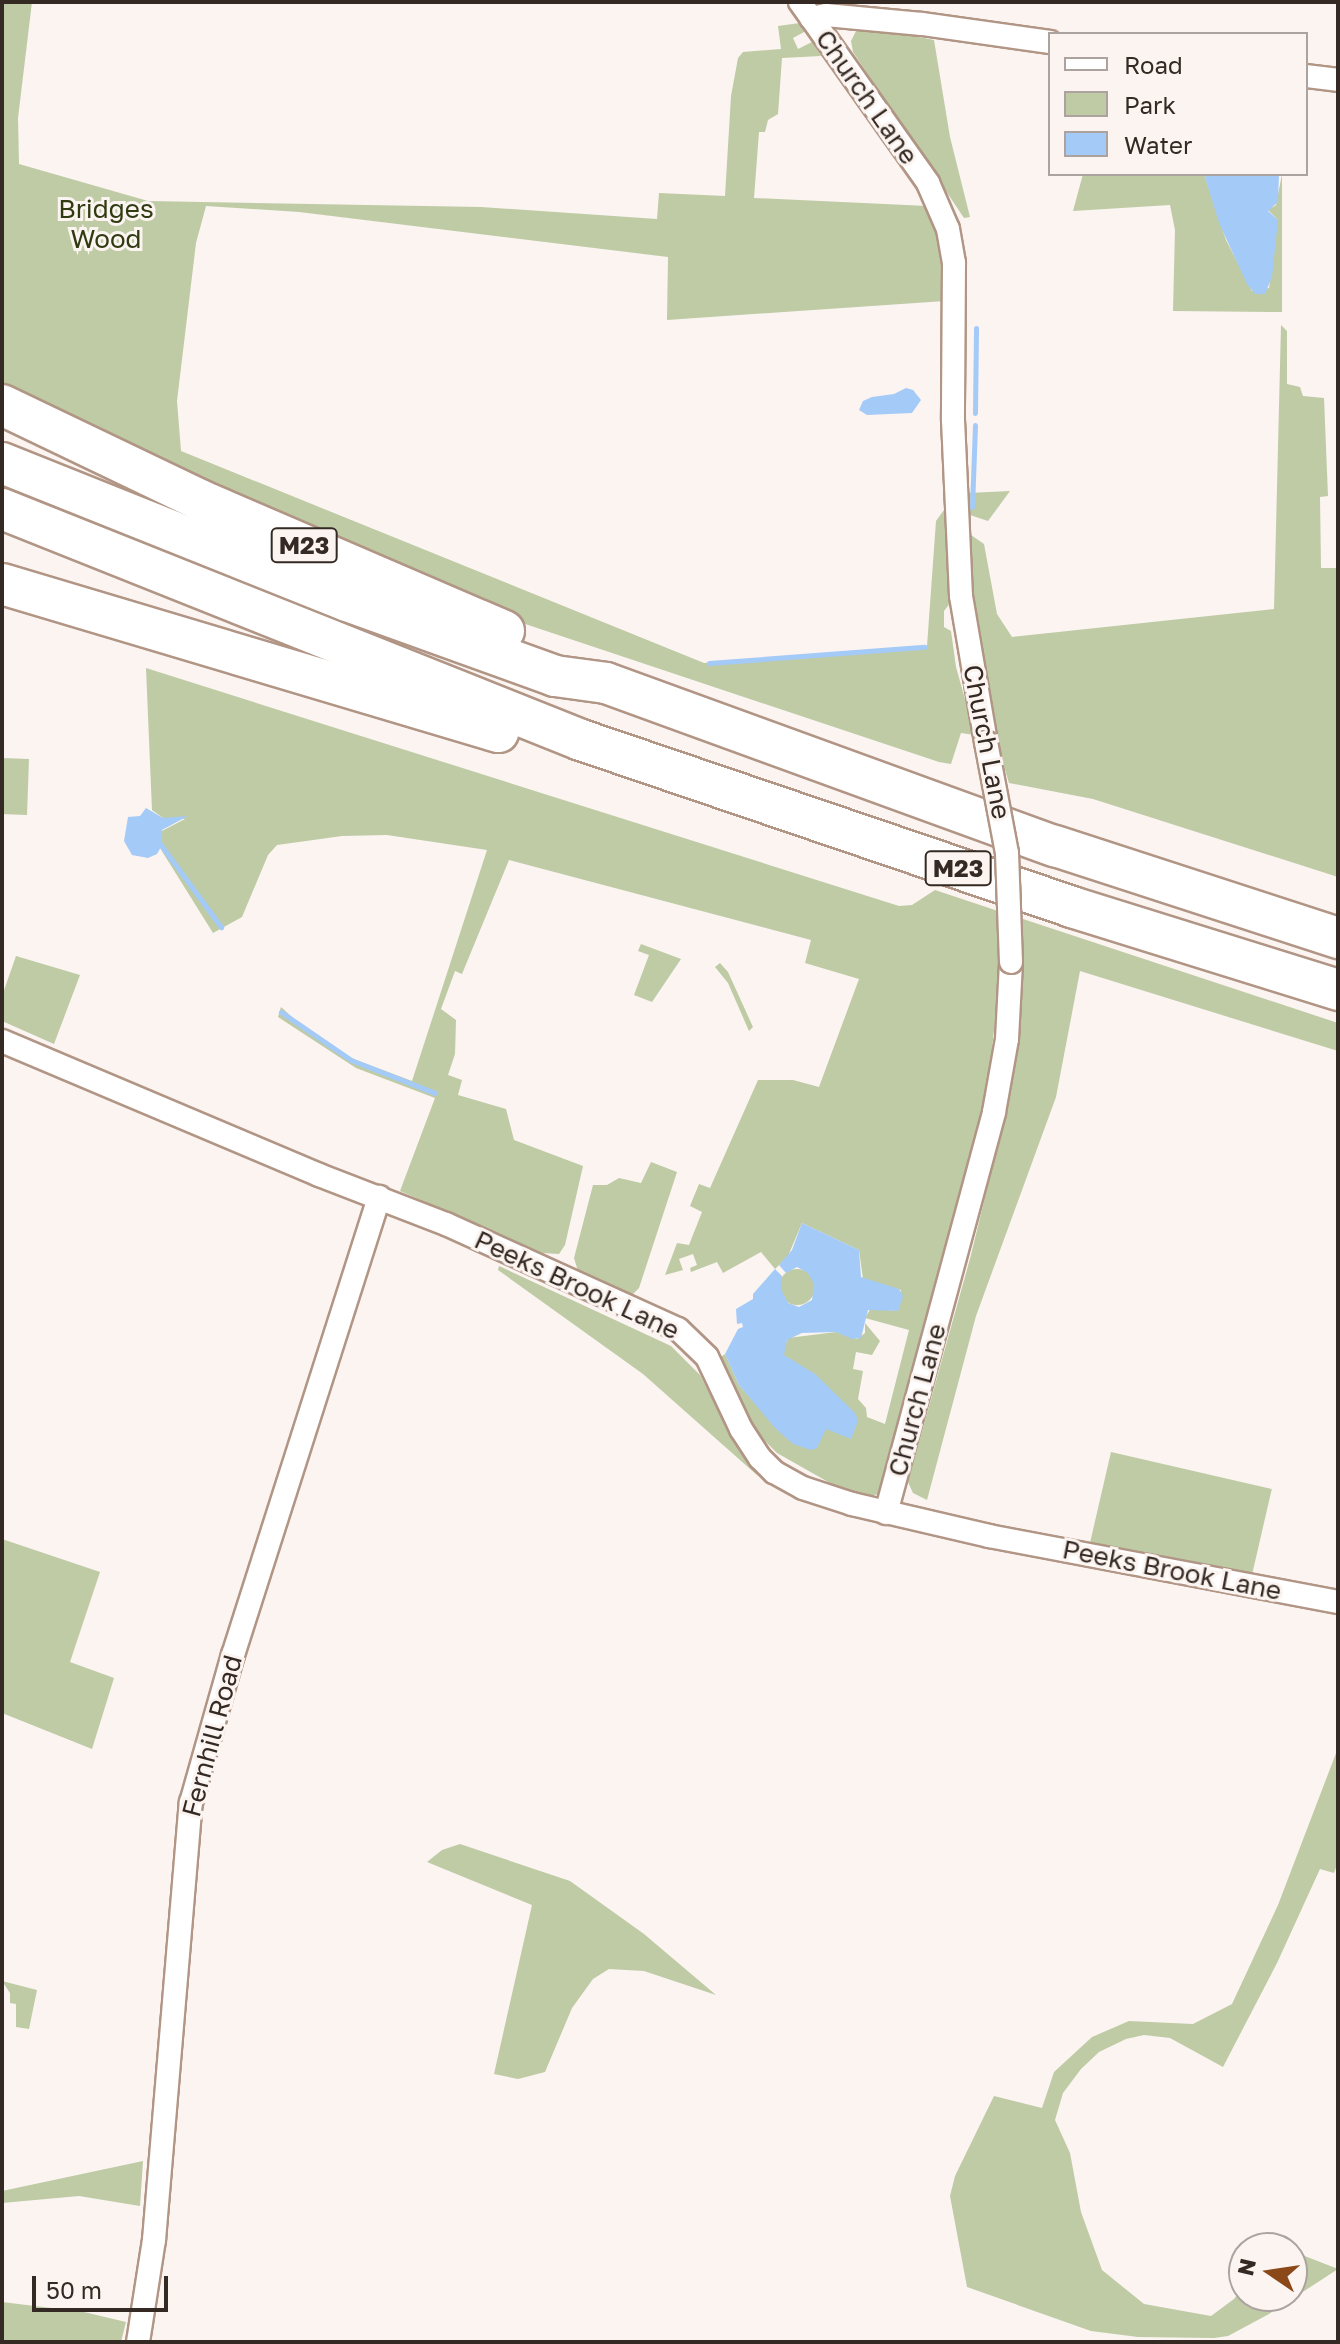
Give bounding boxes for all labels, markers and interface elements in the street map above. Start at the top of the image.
street label: Church Lane [809,24,925,170]
legend [1048,32,1308,176]
text: Road [1124,50,1183,79]
text: Park [1124,90,1176,119]
text: Water [1124,130,1192,159]
park label: Bridges Wood [58,193,154,254]
road number: M23 [270,525,338,565]
street label: Church Lane [957,662,1017,822]
road number: M23 [924,848,992,888]
street label: Peeks Brook Lane [470,1224,684,1346]
street label: Church Lane [882,1320,952,1480]
street label: Peeks Brook Lane [1060,1533,1284,1607]
street label: Fernhill Road [175,1652,249,1820]
north arrow [1228,2232,1308,2312]
text: N [1231,2256,1261,2278]
scale bar [36,2260,172,2310]
text: 50 m [46,2275,102,2304]

